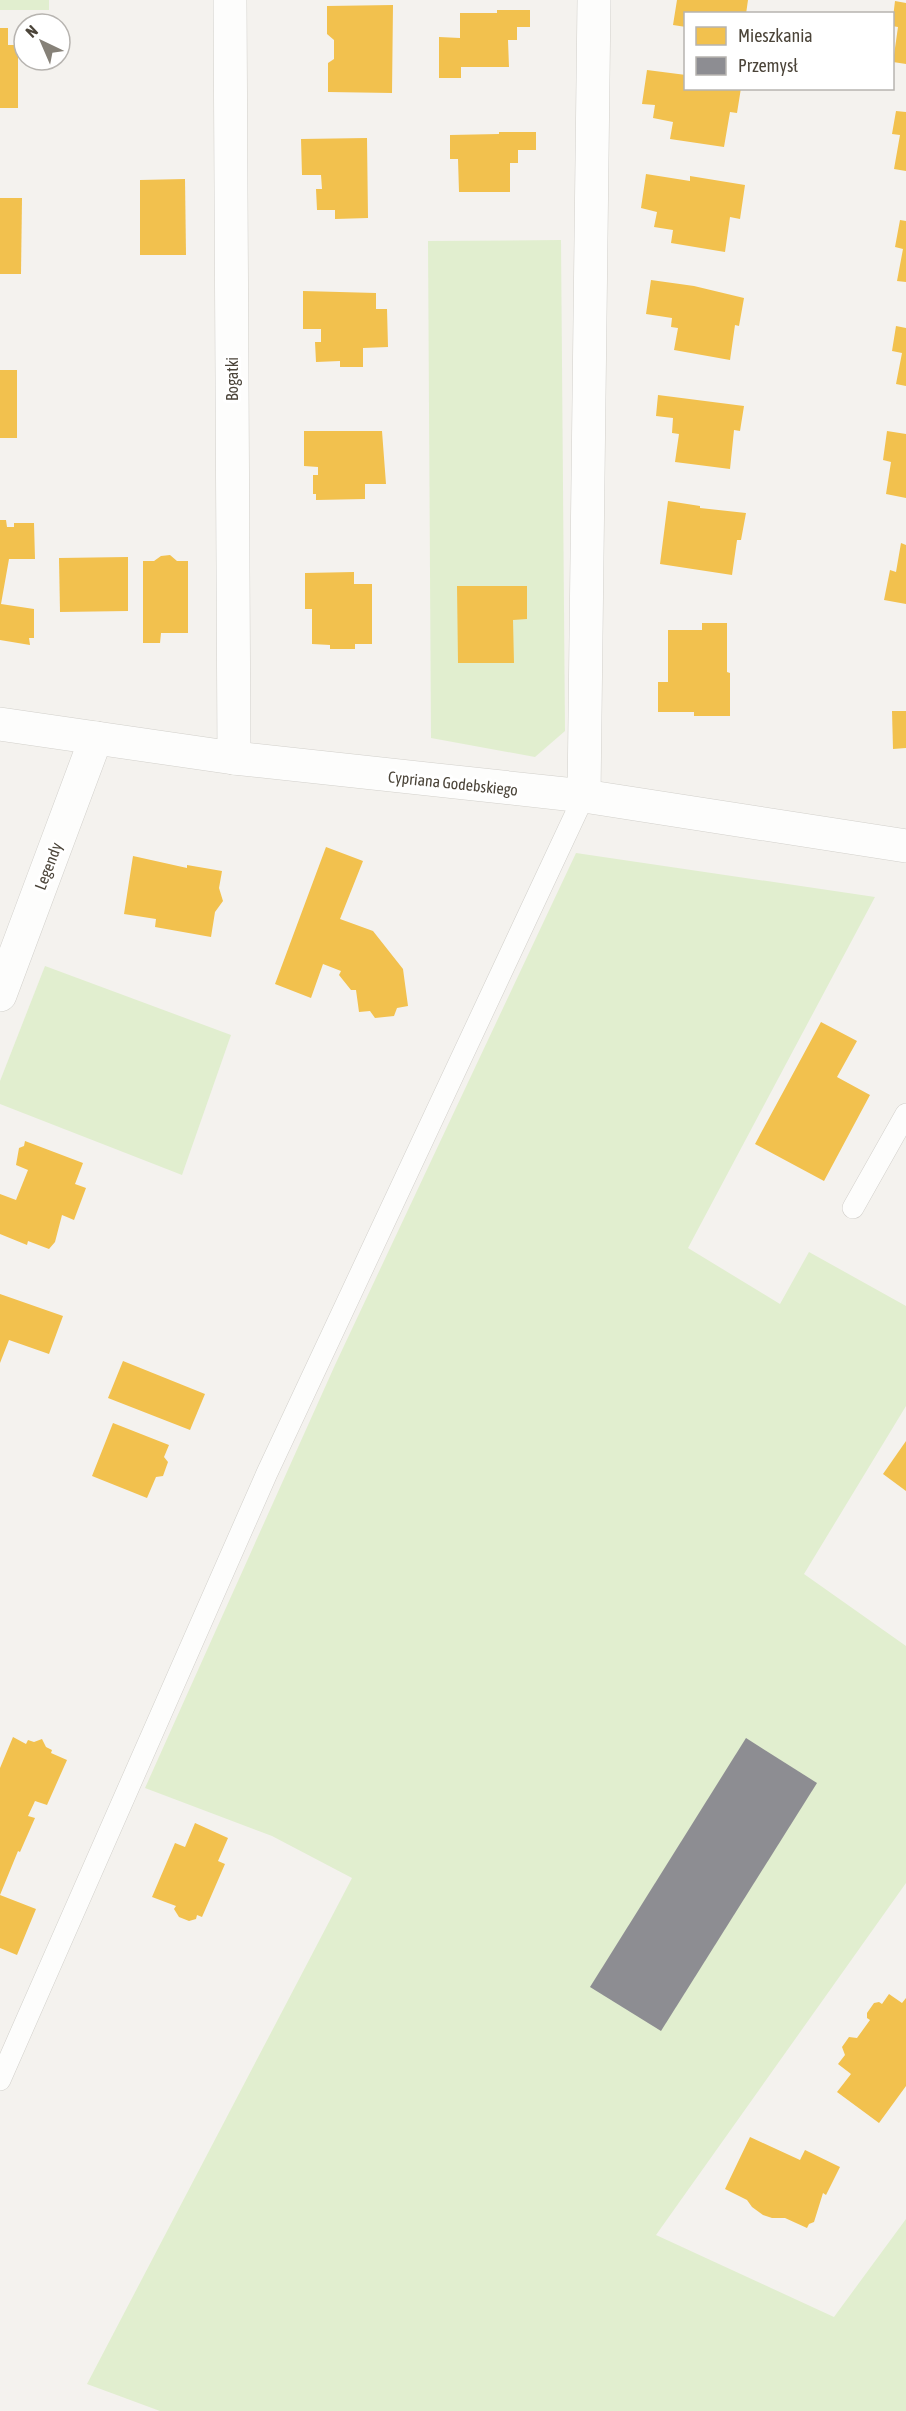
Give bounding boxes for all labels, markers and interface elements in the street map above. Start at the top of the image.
north arrow [12,12,72,72]
legend [684,12,894,90]
text: N [22,21,41,41]
text: Mieszkania [738,25,813,46]
text: Przemysł [738,55,798,76]
street label: Bogatki [223,357,242,401]
street label: Cypriana Godebskiego [387,767,519,800]
street label: Legendy [31,839,66,893]

